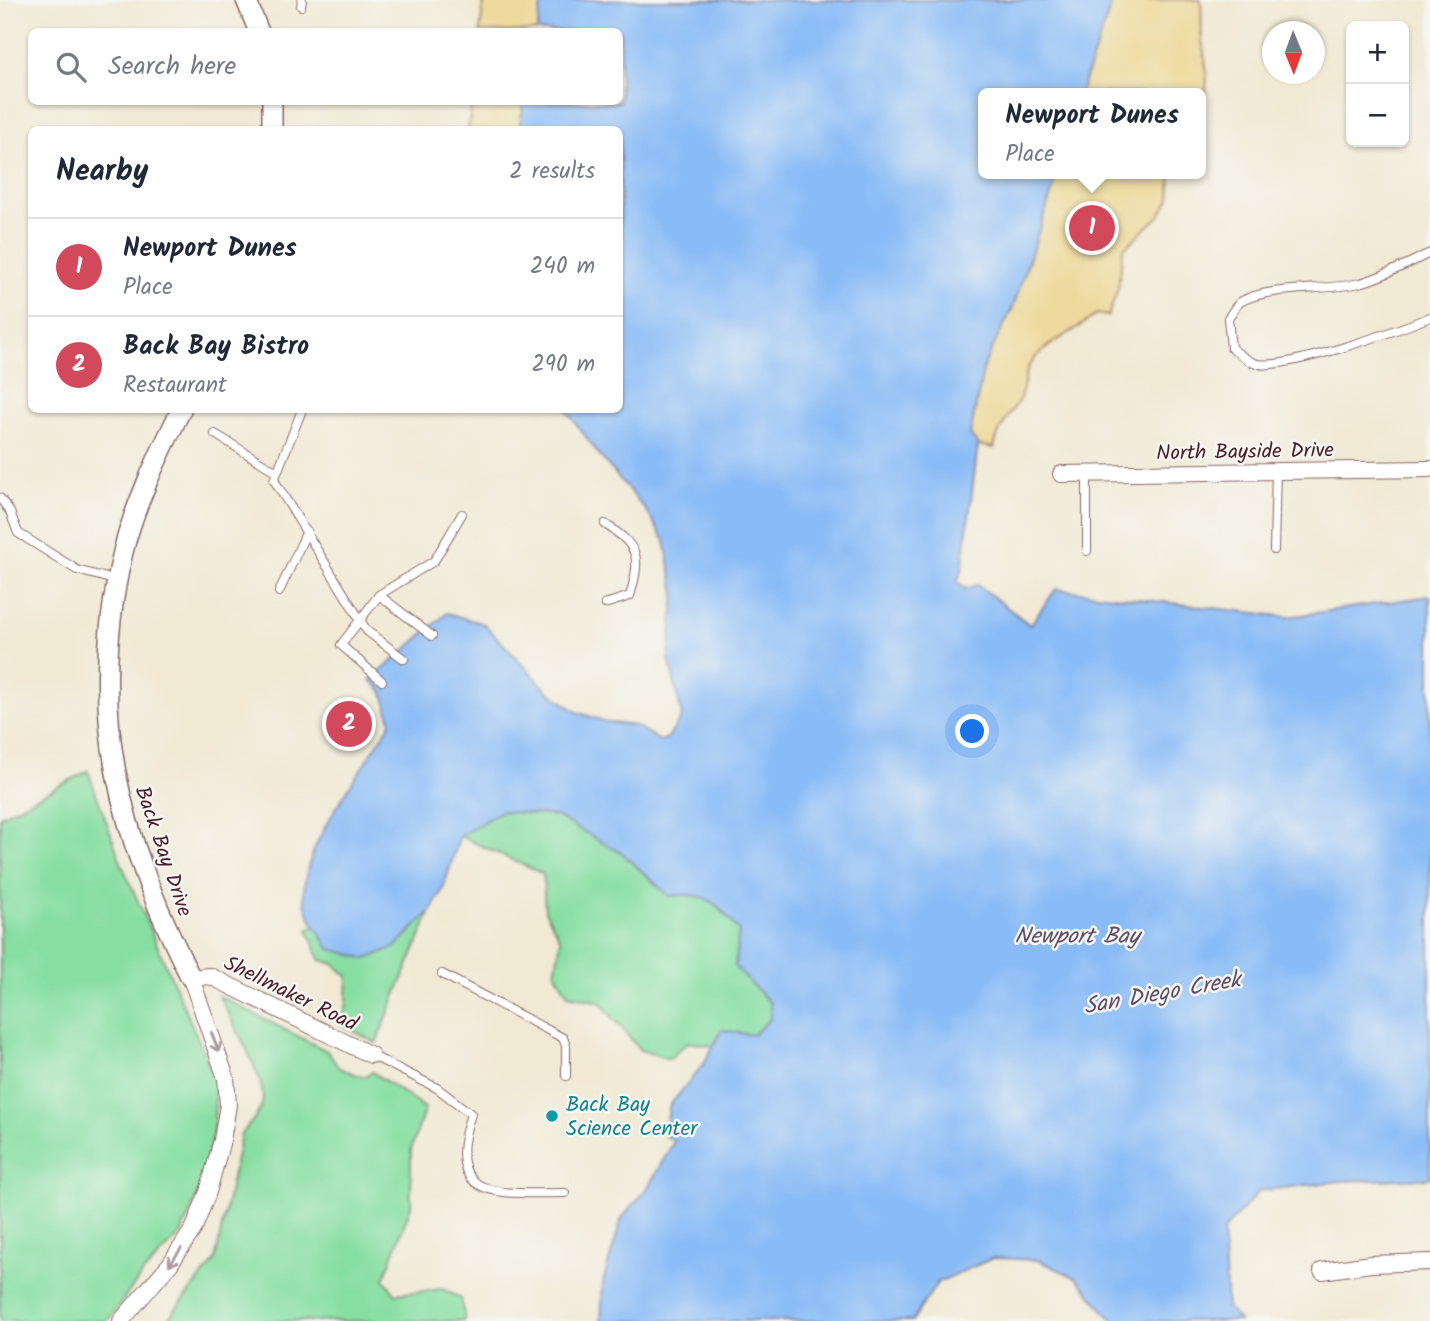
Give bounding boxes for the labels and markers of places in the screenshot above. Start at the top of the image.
pin: 1 [1069,202,1115,254]
pin: 2 [326,698,372,750]
place label: Back Bay Science Center [566,1089,698,1146]
marker: Back Bay Science Center [544,1108,560,1124]

